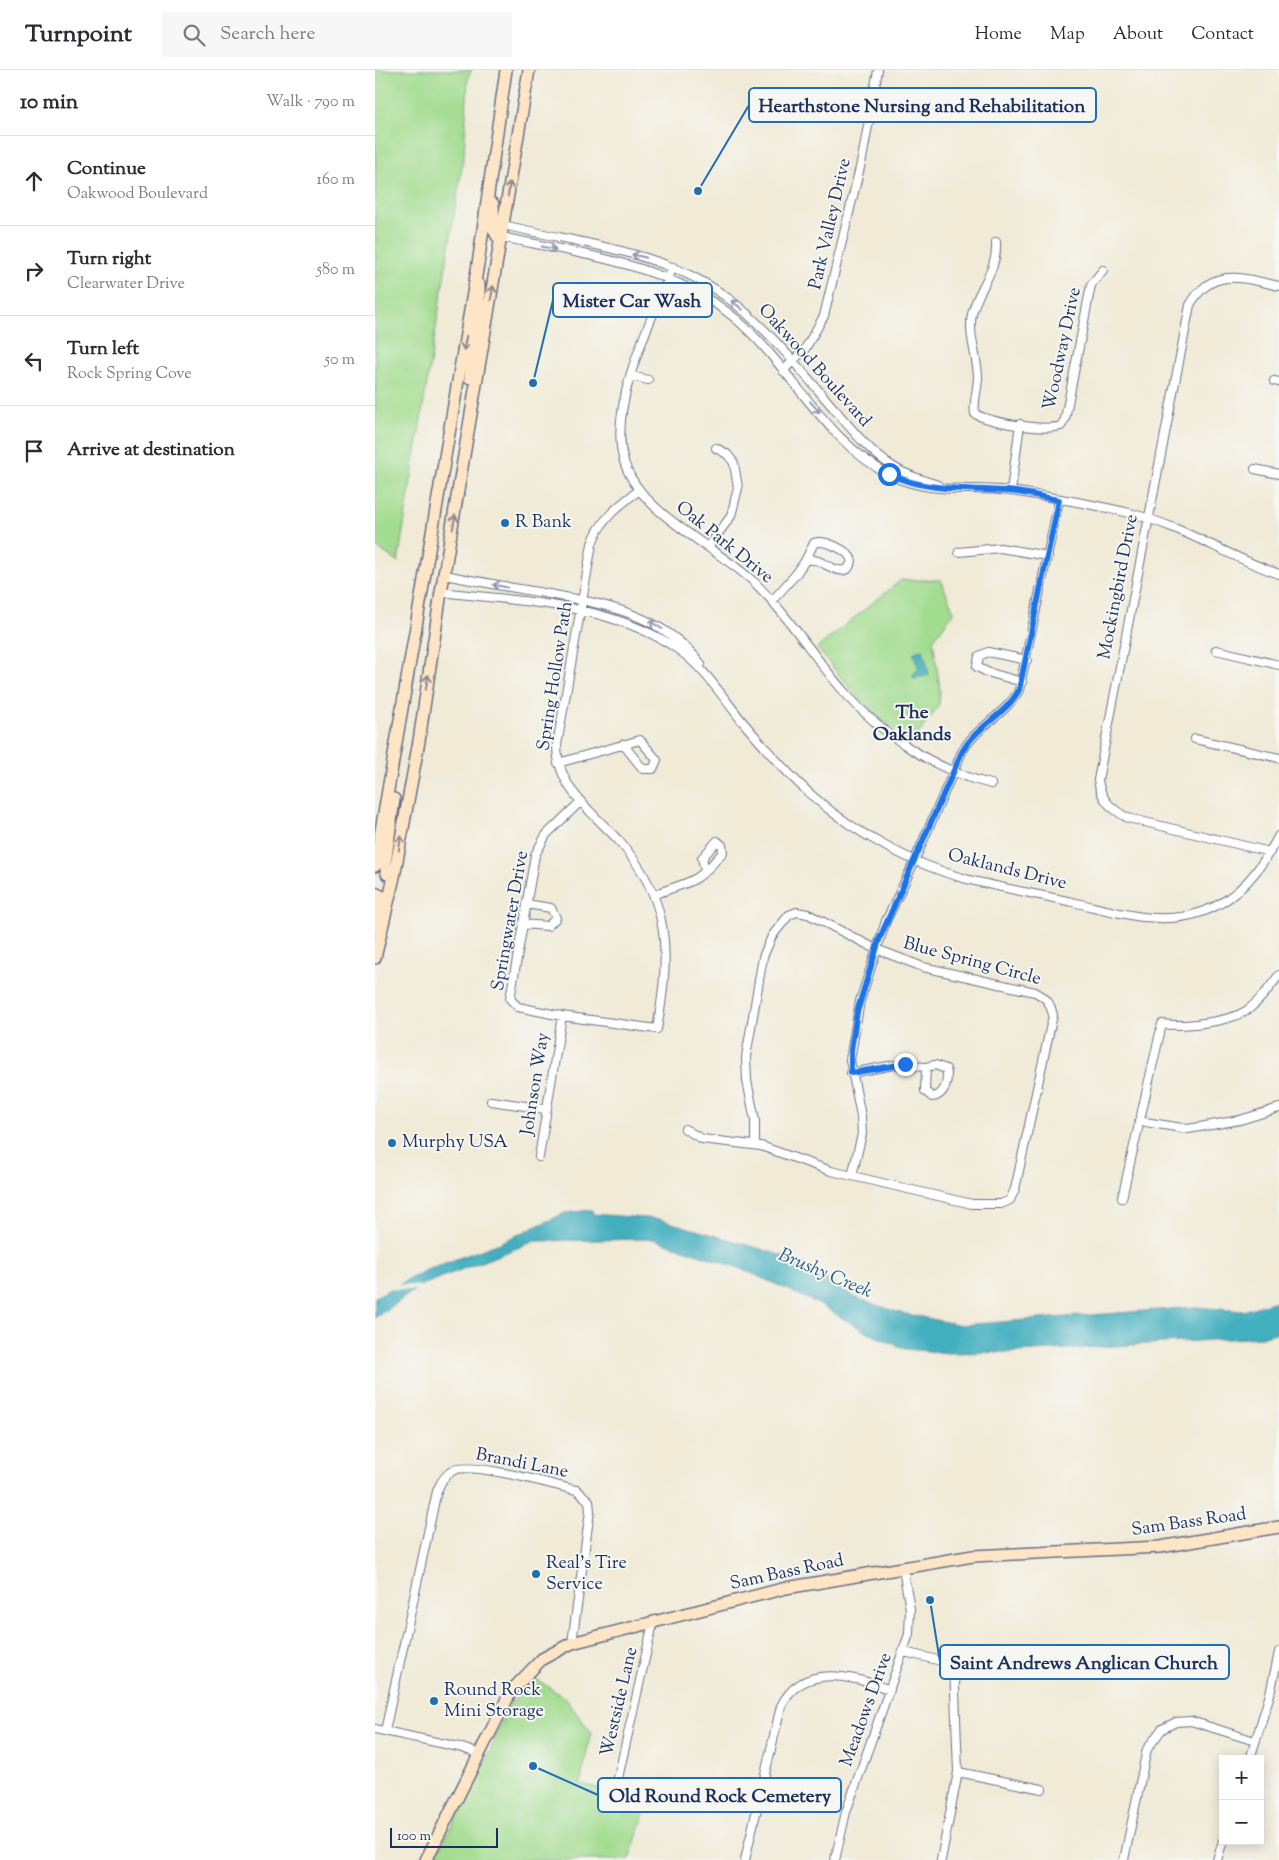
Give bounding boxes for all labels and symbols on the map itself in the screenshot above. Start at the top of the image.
callout: Hearthstone Nursing and Rehabilitation [749,88,1096,122]
text: Hearthstone Nursing and Rehabilitation [759,94,1086,121]
street label: Park Valley Drive [803,156,859,292]
one-way arrow [504,182,514,198]
one-way arrow [541,244,557,253]
one-way arrow [631,251,647,260]
callout: Mister Car Wash [553,283,712,317]
one-way arrow [488,285,498,301]
street label: Woodway Drive [1037,285,1089,413]
text: Mister Car Wash [563,289,702,316]
street label: Oakwood Boulevard [751,298,877,434]
one-way arrow [731,299,744,310]
one-way arrow [459,335,469,351]
one-way arrow [809,401,821,414]
route start [878,463,901,486]
street label: Oak Park Drive [670,495,778,591]
place label: R Bank [515,510,572,536]
street label: Mockingbird Drive [1092,512,1146,662]
one-way arrow [449,514,459,530]
marker: R Bank [499,517,511,529]
one-way arrow [492,580,508,590]
street label: Spring Hollow Path [531,599,581,753]
one-way arrow [650,620,664,630]
one-way arrow [423,675,433,691]
district label: The Oaklands [873,700,952,749]
one-way arrow [396,835,406,851]
street label: Oaklands Drive [945,843,1069,897]
street label: Springwater Drive [486,849,536,993]
street label: Blue Spring Circle [900,931,1044,993]
street label: Johnson Way [515,1031,557,1138]
route end [894,1053,917,1076]
place label: Murphy USA [402,1130,508,1156]
marker: Murphy USA [386,1137,398,1149]
water label: Brushy Creek [774,1242,876,1306]
street label: Brandi Lane [473,1442,571,1486]
street label: Sam Bass Road [1130,1502,1248,1544]
street label: Sam Bass Road [728,1548,846,1598]
place label: Real’s Tire Service [546,1551,627,1598]
marker: Real’s Tire Service [530,1568,542,1580]
street label: Westside Lane [595,1644,645,1760]
callout: Saint Andrews Anglican Church [940,1645,1229,1679]
street label: Meadows Drive [834,1649,900,1771]
text: Saint Andrews Anglican Church [950,1651,1219,1678]
place label: Round Rock Mini Storage [444,1678,544,1725]
marker: Round Rock Mini Storage [428,1695,440,1707]
callout: Old Round Rock Cemetery [598,1778,841,1812]
text: Old Round Rock Cemetery [609,1784,832,1811]
scale bar [390,1825,497,1848]

